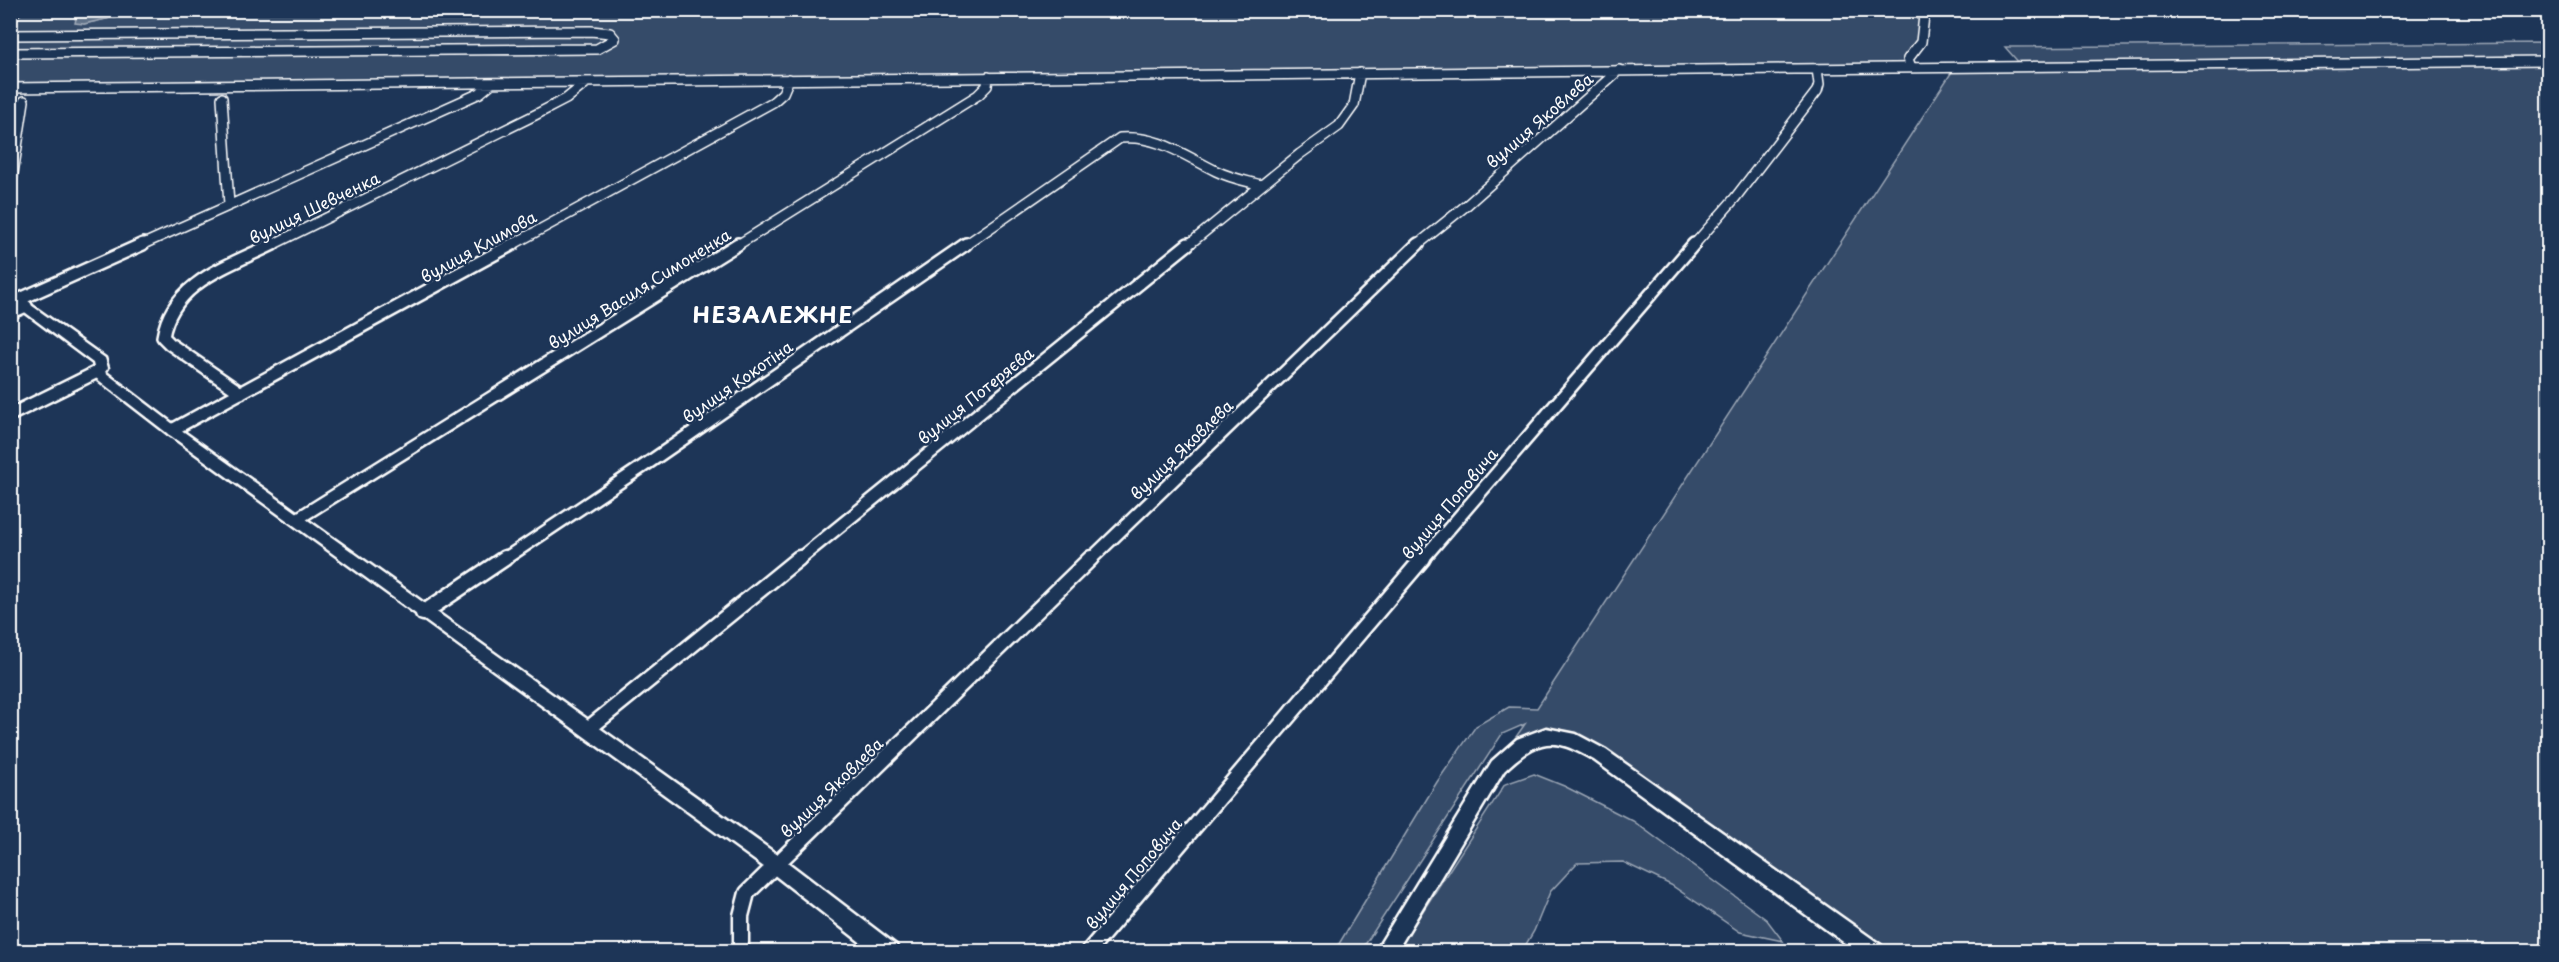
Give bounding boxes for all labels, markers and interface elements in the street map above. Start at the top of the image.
street label: вулиця Яковлева [1480,67,1598,173]
street label: вулиця Шевченка [245,165,383,249]
street label: вулиця Климова [416,204,540,288]
street label: вулиця Василя Симоненка [543,222,735,354]
district label: НЕЗАЛЕЖНЕ [692,297,854,330]
street label: вулиця Кокотіна [677,334,797,428]
street label: вулиця Потеряєва [912,341,1038,449]
street label: вулиця Яковлева [1124,393,1238,505]
street label: вулиця Поповича [1395,442,1503,564]
street label: вулиця Яковлева [774,731,888,843]
street label: вулиця Поповича [1079,812,1187,934]

